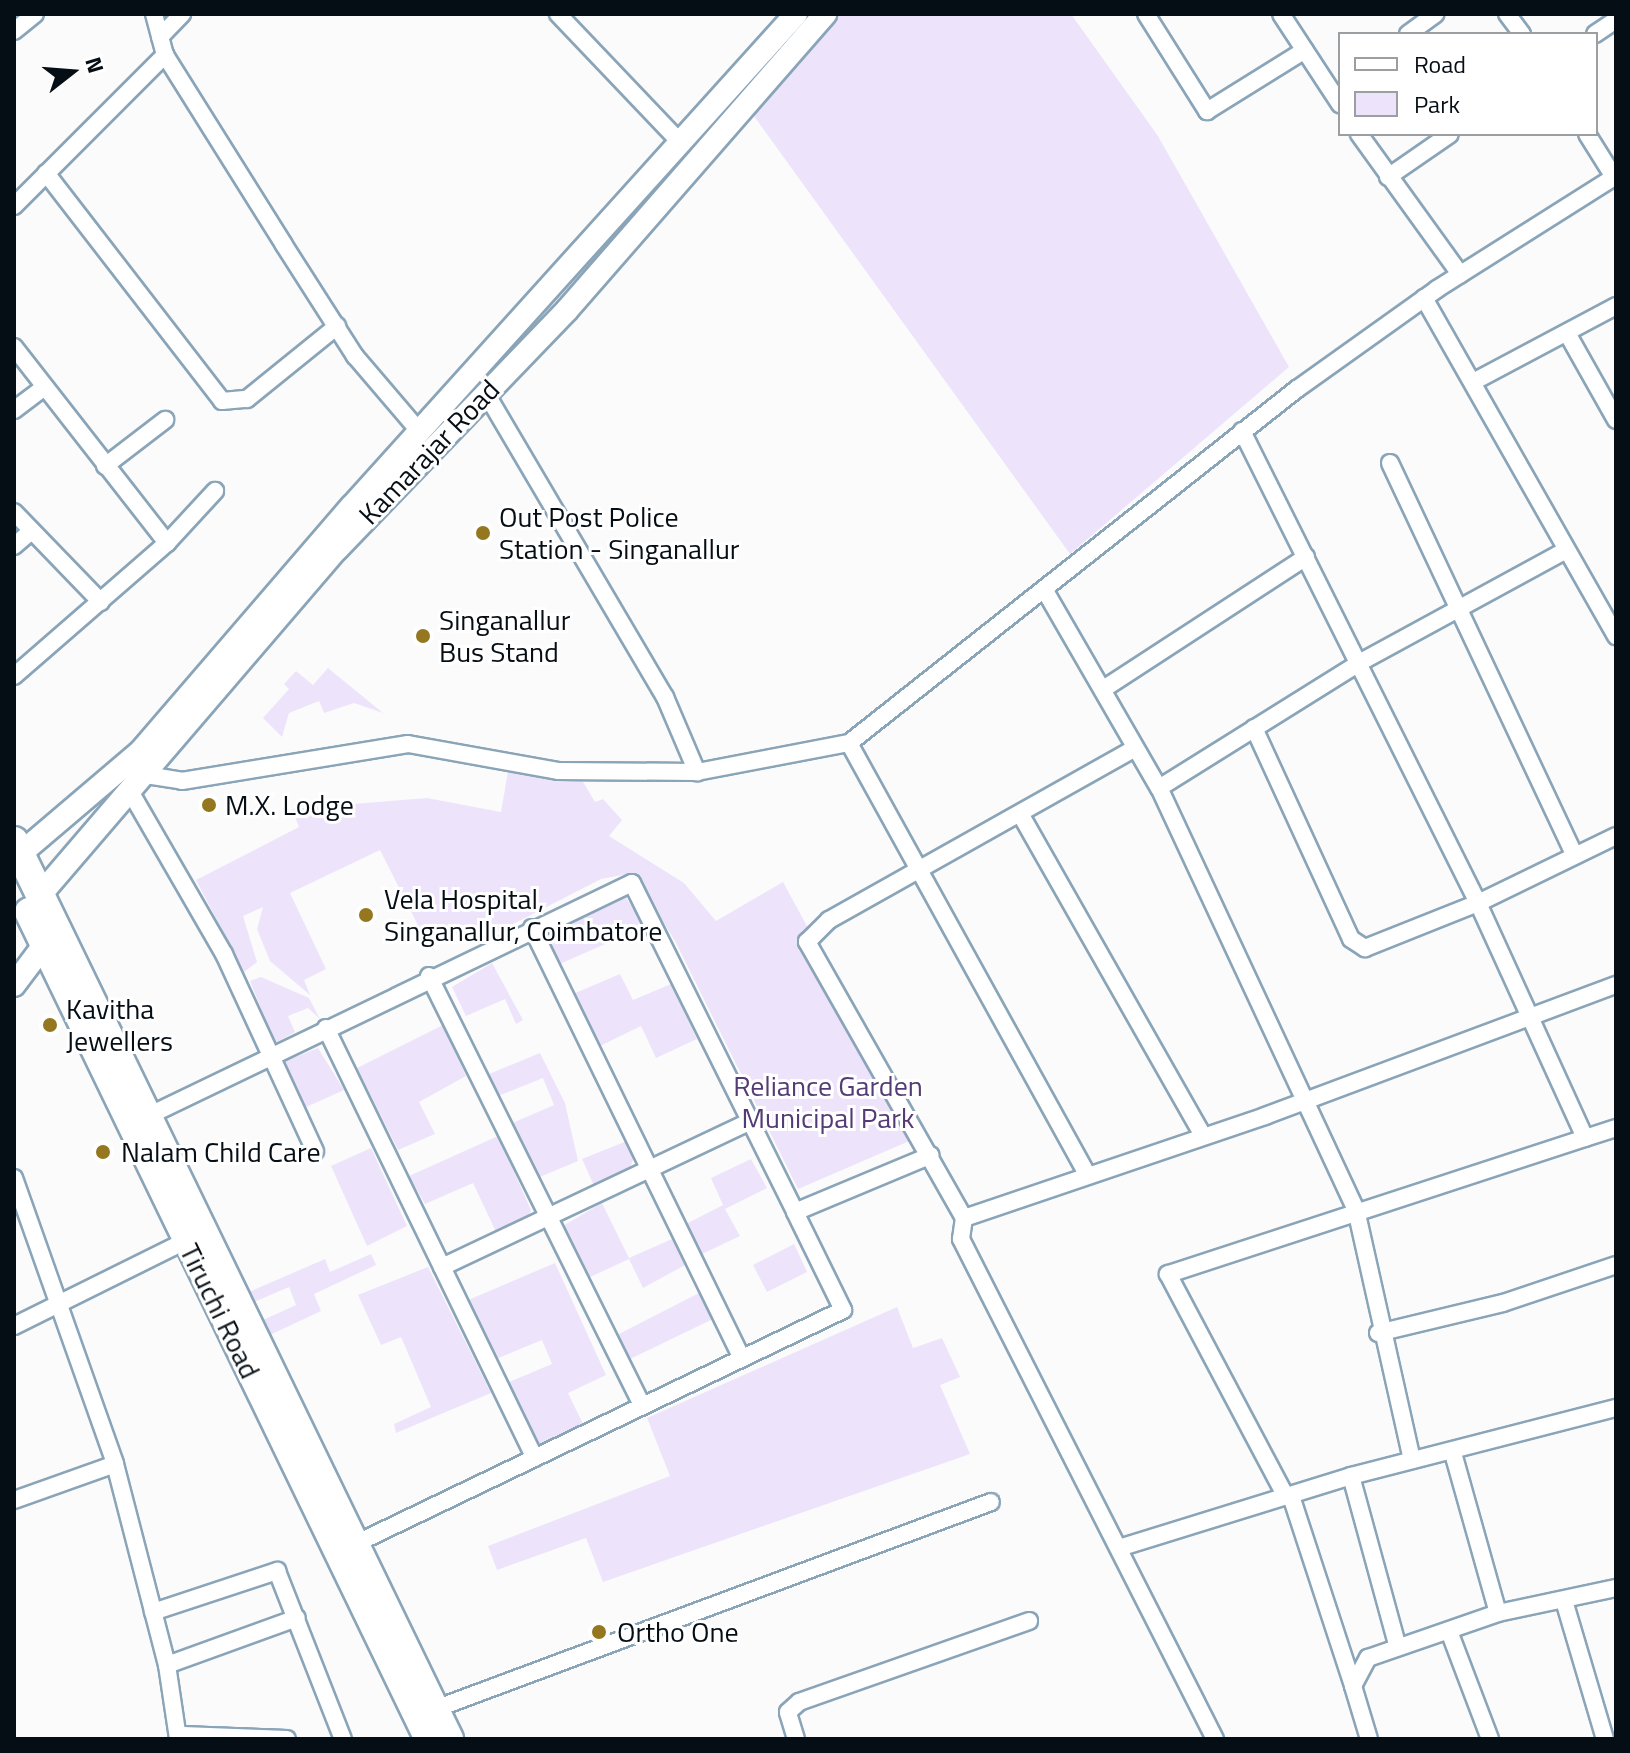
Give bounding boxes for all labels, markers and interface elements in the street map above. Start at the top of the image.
north arrow [32,32,112,112]
legend [1338,32,1598,136]
text: Road [1414,46,1466,82]
text: N [76,53,113,77]
text: Park [1414,86,1460,122]
street label: Kamarajar Road [352,373,506,531]
place label: Out Post Police Station - Singanallur [499,500,739,566]
marker: Out Post Police Station - Singanallur [474,524,492,542]
place label: Singanallur Bus Stand [439,603,570,669]
marker: Singanallur Bus Stand [414,627,432,645]
place label: M.X. Lodge [225,788,354,822]
marker: M.X. Lodge [200,796,218,814]
place label: Vela Hospital, Singanallur, Coimbatore [384,882,662,948]
marker: Vela Hospital, Singanallur, Coimbatore [355,904,377,926]
place label: Kavitha Jewellers [66,992,173,1058]
marker: Kavitha Jewellers [41,1016,59,1034]
park label: Reliance Garden Municipal Park [733,1069,923,1135]
place label: Nalam Child Care [121,1135,321,1169]
marker: Nalam Child Care [92,1141,114,1163]
street label: Tiruchi Road [173,1238,267,1384]
place label: Ortho One [617,1615,739,1649]
marker: Ortho One [588,1621,610,1643]

